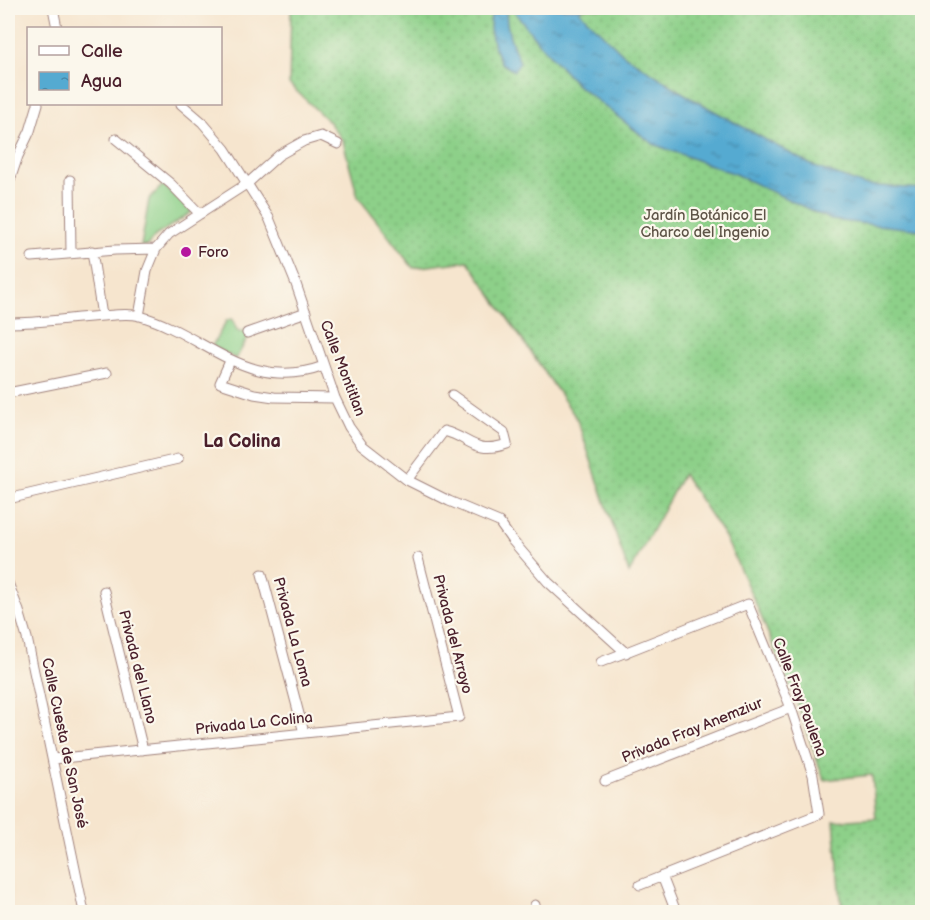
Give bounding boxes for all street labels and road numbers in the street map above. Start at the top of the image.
street label: Calle Montitlan [315,317,370,419]
street label: Privada del Arroyo [429,572,477,696]
street label: Privada La Loma [269,575,316,689]
street label: Privada del Llano [114,608,161,726]
street label: Calle Fray Paulena [768,635,831,759]
street label: Calle Cuesta de San José [37,656,92,830]
street label: Privada Fray Anemziur [619,693,766,767]
street label: Privada La Colina [194,708,314,739]

